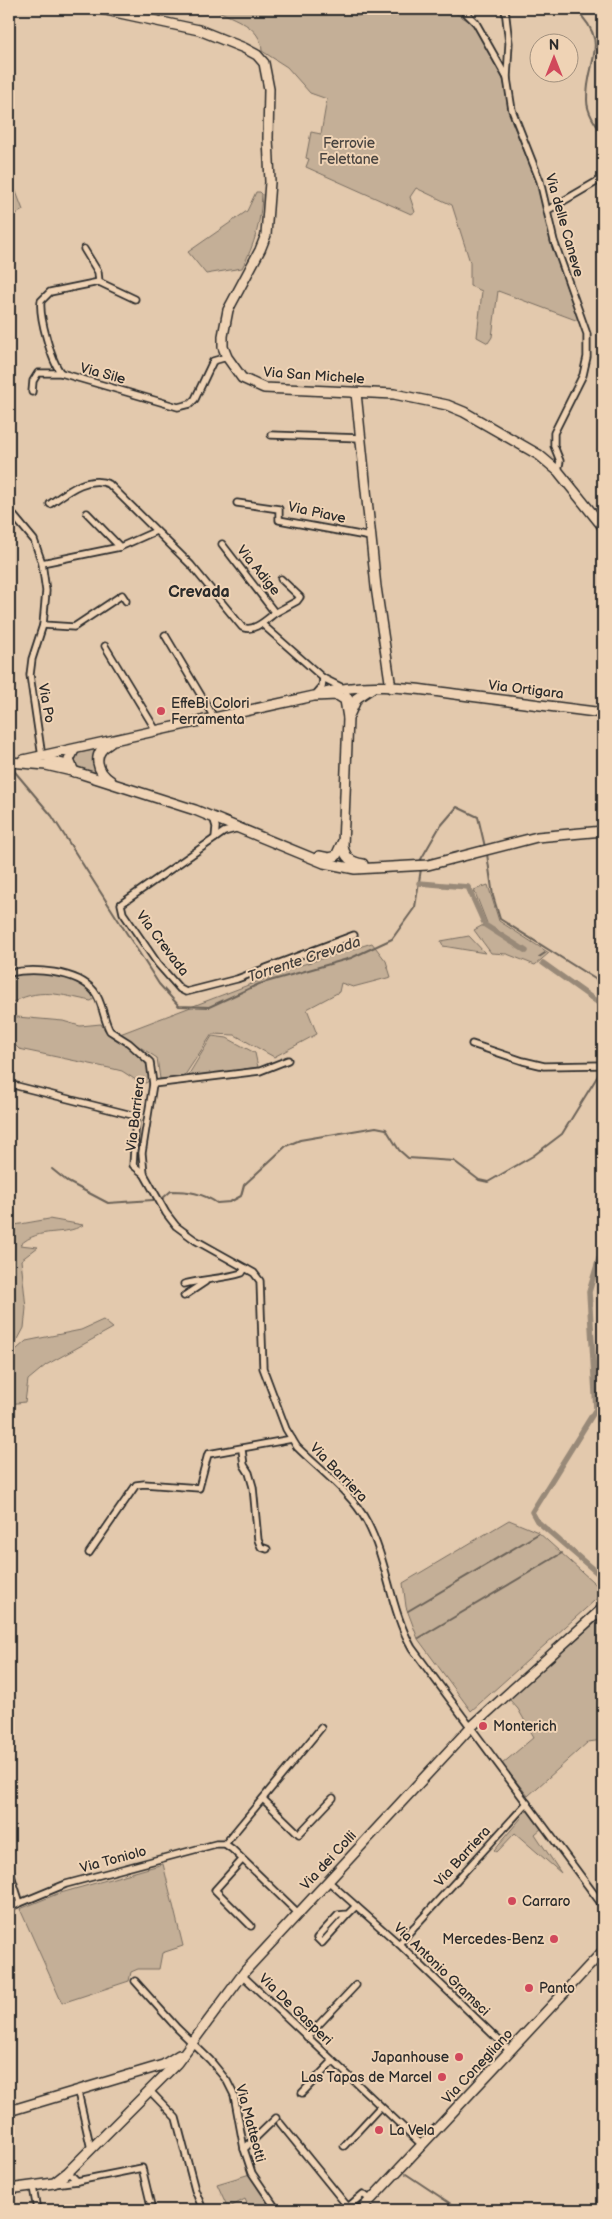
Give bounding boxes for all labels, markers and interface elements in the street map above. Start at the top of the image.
north arrow [530,32,580,82]
text: N [549,37,559,54]
park label: Ferrovie Felettane [319,135,379,168]
street label: Via delle Caneve [542,171,587,279]
street label: Via Sile [78,359,127,388]
street label: Via San Michele [263,363,365,388]
street label: Via Piave [287,498,347,527]
street label: Via Adige [233,542,284,599]
district label: Crevada [168,583,230,602]
street label: Via Ortigara [487,676,565,703]
street label: Via Po [35,682,58,724]
place label: EffeBi Colori Ferramenta [171,695,249,728]
marker: EffeBi Colori Ferramenta [155,705,167,717]
street label: Via Crevada [133,907,193,979]
water label: Torrente Crevada [245,932,363,987]
street label: Via Barriera [122,1075,149,1153]
street label: Via Barriera [306,1439,371,1505]
place label: Monterich [493,1718,557,1735]
marker: Monterich [477,1720,489,1732]
street label: Via Barriera [431,1823,494,1890]
street label: Via dei Colli [297,1827,360,1893]
street label: Via Toniolo [78,1842,148,1877]
place label: Carraro [522,1893,570,1910]
marker: Carraro [506,1895,518,1907]
street label: Via Antonio Gramsci [390,1919,493,2020]
place label: Mercedes-Benz [442,1931,544,1948]
marker: Mercedes-Benz [548,1933,560,1945]
street label: Via De Gasperi [255,1970,336,2049]
place label: Panto [539,1980,575,1997]
marker: Panto [523,1982,535,1994]
street label: Via Conegliano [438,2025,516,2107]
place label: Japanhouse [372,2049,449,2066]
marker: Japanhouse [453,2051,465,2063]
place label: Las Tapas de Marcel [301,2069,432,2086]
marker: Las Tapas de Marcel [436,2071,448,2083]
street label: Via Matteotti [232,2082,269,2164]
place label: La Vela [389,2122,435,2139]
marker: La Vela [373,2124,385,2136]

